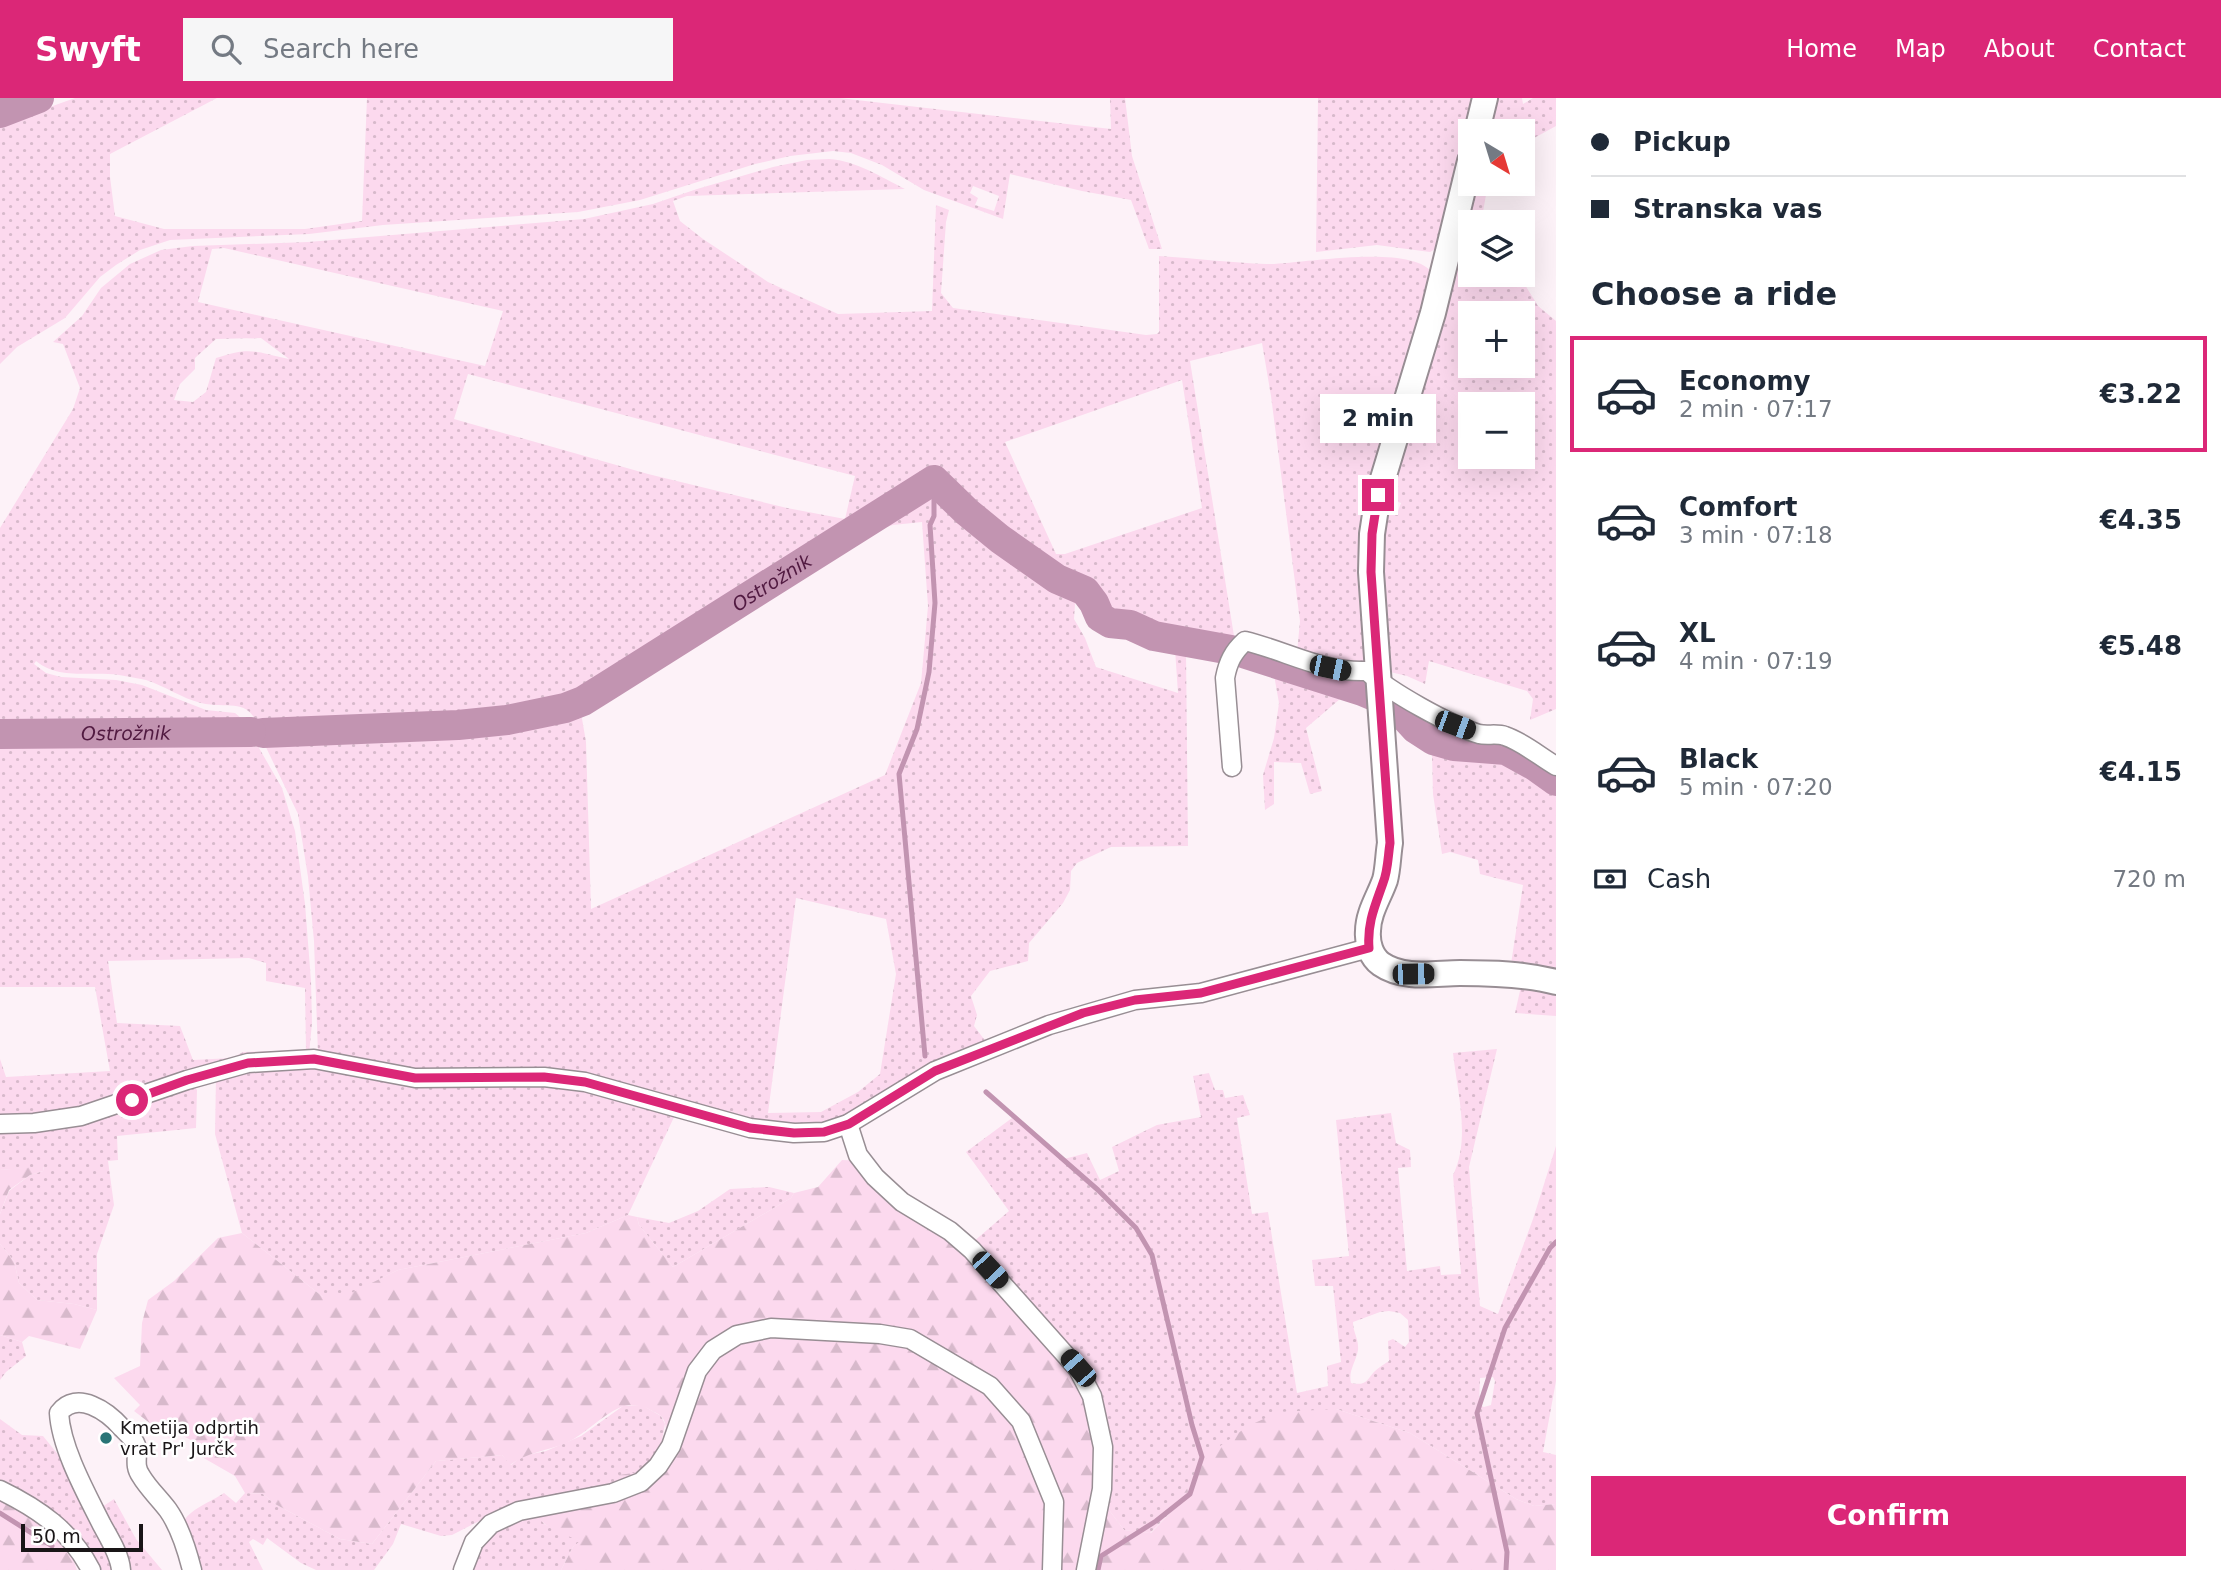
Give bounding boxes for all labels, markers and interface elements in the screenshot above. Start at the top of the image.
search box [183,18,673,81]
text: Swyft [35,30,141,69]
icon: search [207,30,245,68]
text: Search here [263,34,419,64]
text: Home [1786,35,1857,63]
text: Map [1895,35,1946,63]
text: About [1984,35,2055,63]
text: Contact [2093,35,2186,63]
north arrow [1458,119,1535,196]
map controls [1458,119,1535,469]
text: Pickup [1633,127,1731,157]
text: Stranska vas [1633,194,1822,224]
button: layers [1458,210,1535,287]
text: Choose a ride [1591,275,1837,313]
button: + [1458,301,1535,378]
icon: car [1595,363,1658,426]
text: Economy [1679,366,1810,396]
text: €3.22 [2100,379,2182,409]
button: − [1458,392,1535,469]
callout: 2 min [1320,394,1436,442]
text: 2 min · 07:17 [1679,396,1833,422]
text: 2 min [1342,405,1414,431]
route end [1362,479,1394,511]
icon: car [1595,489,1658,552]
text: Comfort [1679,492,1797,522]
text: €4.35 [2100,505,2182,535]
text: 3 min · 07:18 [1679,522,1833,548]
water label: Ostrožnik [728,548,817,616]
icon: car [1595,615,1658,678]
text: XL [1679,618,1716,648]
text: €5.48 [2100,631,2182,661]
text: 4 min · 07:19 [1679,648,1833,674]
car [1308,653,1353,683]
car [1432,708,1479,742]
water label: Ostrožnik [81,722,172,744]
icon: car [1595,741,1658,804]
text: Black [1679,744,1758,774]
text: €4.15 [2100,757,2182,787]
text: 5 min · 07:20 [1679,774,1833,800]
icon: cash [1591,860,1629,898]
text: Cash [1647,864,1711,894]
text: 720 m [2112,866,2186,892]
car [1392,963,1435,985]
route start [116,1084,148,1116]
car [968,1247,1013,1293]
car [1057,1345,1100,1391]
place label: Kmetija odprtih vrat Pr' Jurčk [120,1417,259,1459]
marker: Kmetija odprtih vrat Pr' Jurčk [98,1430,114,1446]
button: Confirm [1591,1476,2186,1556]
scale bar [21,1521,144,1553]
text: 50 m [32,1525,81,1547]

